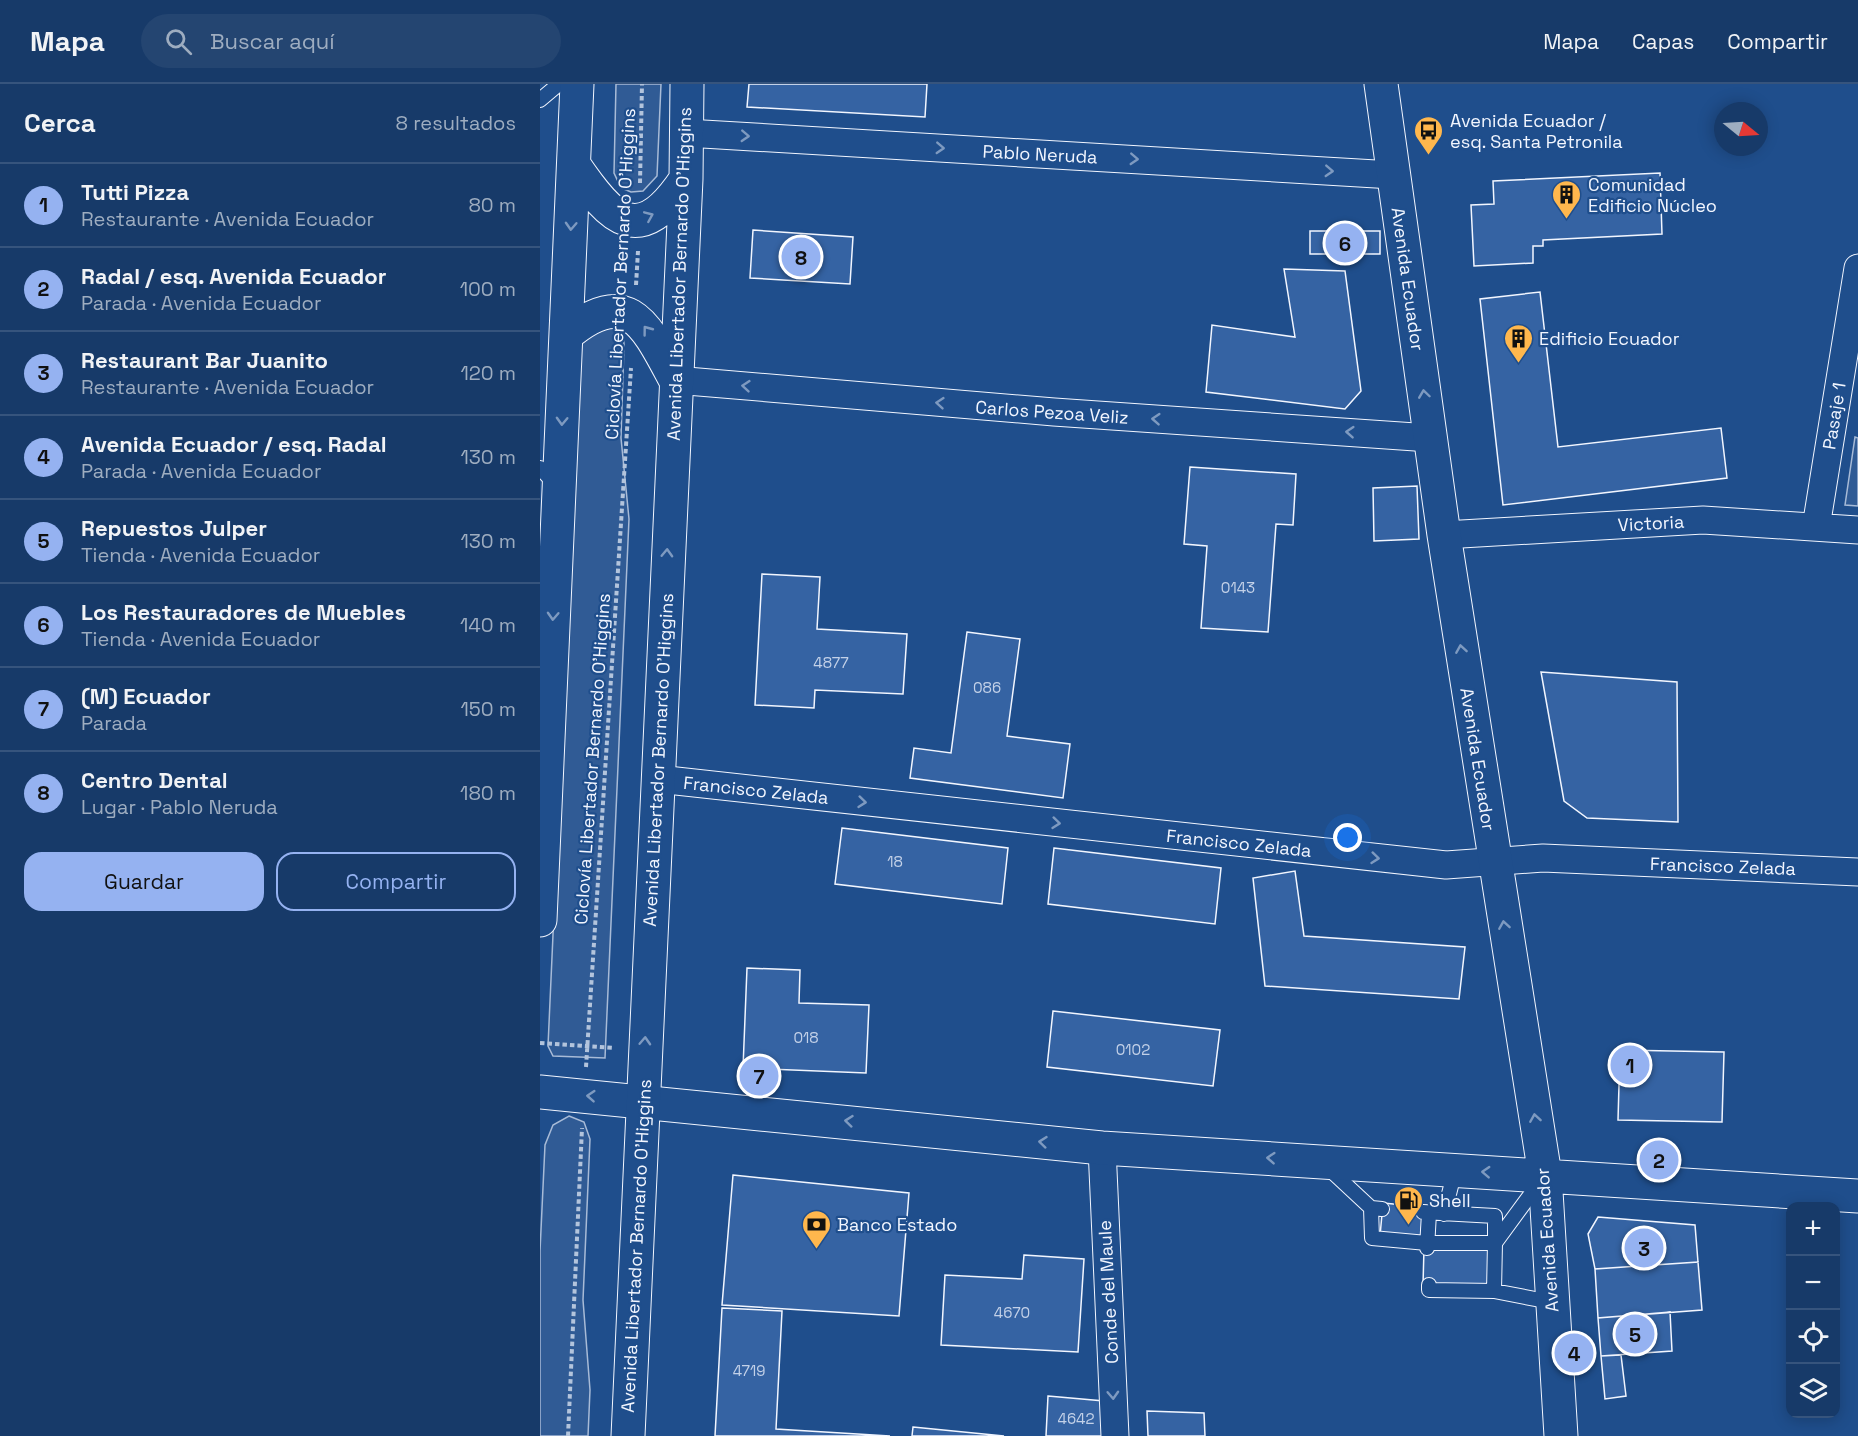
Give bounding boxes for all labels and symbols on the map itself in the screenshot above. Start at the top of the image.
north arrow [1714,102,1768,156]
street label: Avenida Libertador Bernardo O'Higgins [662,107,696,441]
street label: Ciclovía Libertador Bernardo O'Higgins [600,108,640,440]
place label: Avenida Ecuador / esq. Santa Petronila [1450,109,1623,153]
bus stop icon: Avenida Ecuador / esq. Santa Petronila [1413,114,1445,156]
one-way arrow [740,130,749,143]
street label: Pablo Neruda [982,140,1098,168]
one-way arrow [935,141,944,154]
one-way arrow [1130,153,1139,166]
one-way arrow [1324,164,1333,177]
place label: Comunidad Edificio Núcleo [1588,173,1717,217]
building icon: Comunidad Edificio Núcleo [1551,178,1583,220]
street label: Avenida Ecuador [1387,206,1429,352]
one-way arrow [642,211,653,223]
pin: 6 [1326,220,1364,266]
one-way arrow [565,222,578,231]
pin: 8 [782,234,820,279]
building icon: Edificio Ecuador [1502,322,1534,364]
one-way arrow [643,325,654,336]
place label: Edificio Ecuador [1539,327,1680,350]
one-way arrow [742,380,751,393]
street label: Pasaje 1 [1817,381,1851,451]
one-way arrow [1418,390,1430,399]
street label: Carlos Pezoa Veliz [975,395,1129,429]
one-way arrow [936,397,945,410]
one-way arrow [1151,413,1160,426]
one-way arrow [556,417,568,426]
one-way arrow [1346,426,1355,439]
street label: Victoria [1617,510,1685,536]
one-way arrow [661,548,674,557]
house number: 0143 [1221,578,1255,597]
street label: Ciclovía Libertador Bernardo O'Higgins [569,593,615,925]
street label: Avenida Libertador Bernardo O'Higgins [638,593,678,927]
one-way arrow [547,611,560,620]
one-way arrow [1456,645,1468,654]
house number: 4877 [813,653,849,672]
house number: 086 [973,678,1001,697]
street label: Avenida Ecuador [1455,686,1501,832]
street label: Francisco Zelada [682,771,830,809]
one-way arrow [857,795,866,807]
one-way arrow [1051,816,1060,829]
your location [1333,823,1362,852]
street label: Francisco Zelada [1165,824,1313,862]
one-way arrow [1370,851,1379,863]
house number: 18 [887,852,903,871]
street label: Francisco Zelada [1650,852,1796,880]
one-way arrow [1498,920,1511,930]
house number: 018 [793,1028,819,1047]
one-way arrow [639,1037,652,1046]
house number: 0102 [1116,1040,1150,1059]
pin: 1 [1610,1042,1650,1088]
pin: 7 [740,1054,778,1098]
street label: Avenida Libertador Bernardo O'Higgins [616,1079,656,1413]
one-way arrow [587,1090,596,1103]
one-way arrow [1530,1113,1542,1122]
one-way arrow [845,1115,854,1128]
one-way arrow [1039,1136,1048,1148]
pin: 2 [1640,1138,1678,1182]
one-way arrow [1266,1152,1275,1165]
one-way arrow [1482,1165,1491,1178]
street label: Avenida Ecuador [1530,1167,1564,1313]
fuel station icon: Shell [1392,1184,1424,1226]
place label: Shell [1429,1189,1471,1212]
bank icon: Banco Estado [800,1208,832,1250]
place label: Banco Estado [837,1213,957,1236]
street label: Conde del Maule [1093,1220,1123,1364]
pin: 3 [1624,1226,1664,1270]
house number: 4670 [994,1303,1030,1322]
pin: 5 [1616,1312,1654,1356]
pin: 4 [1554,1330,1594,1376]
house number: 4719 [733,1361,765,1380]
one-way arrow [1107,1390,1120,1399]
house number: 4642 [1058,1409,1094,1428]

